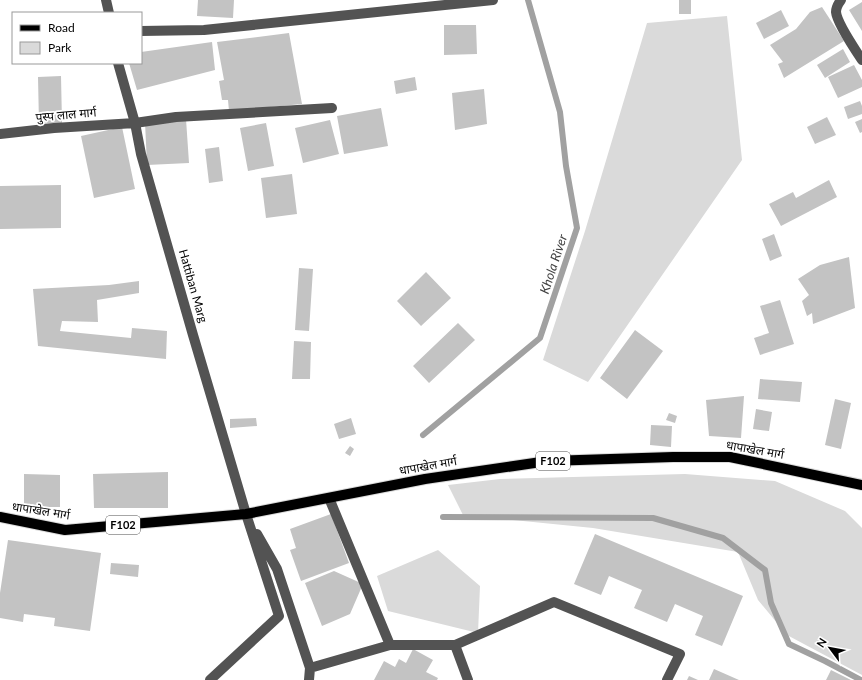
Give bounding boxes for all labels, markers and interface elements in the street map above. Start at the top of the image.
legend [12,12,142,64]
text: Road [48,20,75,35]
text: Park [48,40,72,55]
street label: पुस्प लाल मार्ग [35,104,98,126]
water label: Khola River [536,232,570,296]
street label: Hattiban Marg [176,247,211,324]
street label: धापाखेल मार्ग [725,437,786,462]
road number: F102 [536,452,570,470]
street label: धापाखेल मार्ग [398,453,459,478]
street label: धापाखेल मार्ग [11,499,72,523]
road number: F102 [106,516,140,534]
north arrow [810,628,850,668]
text: N [813,635,829,649]

